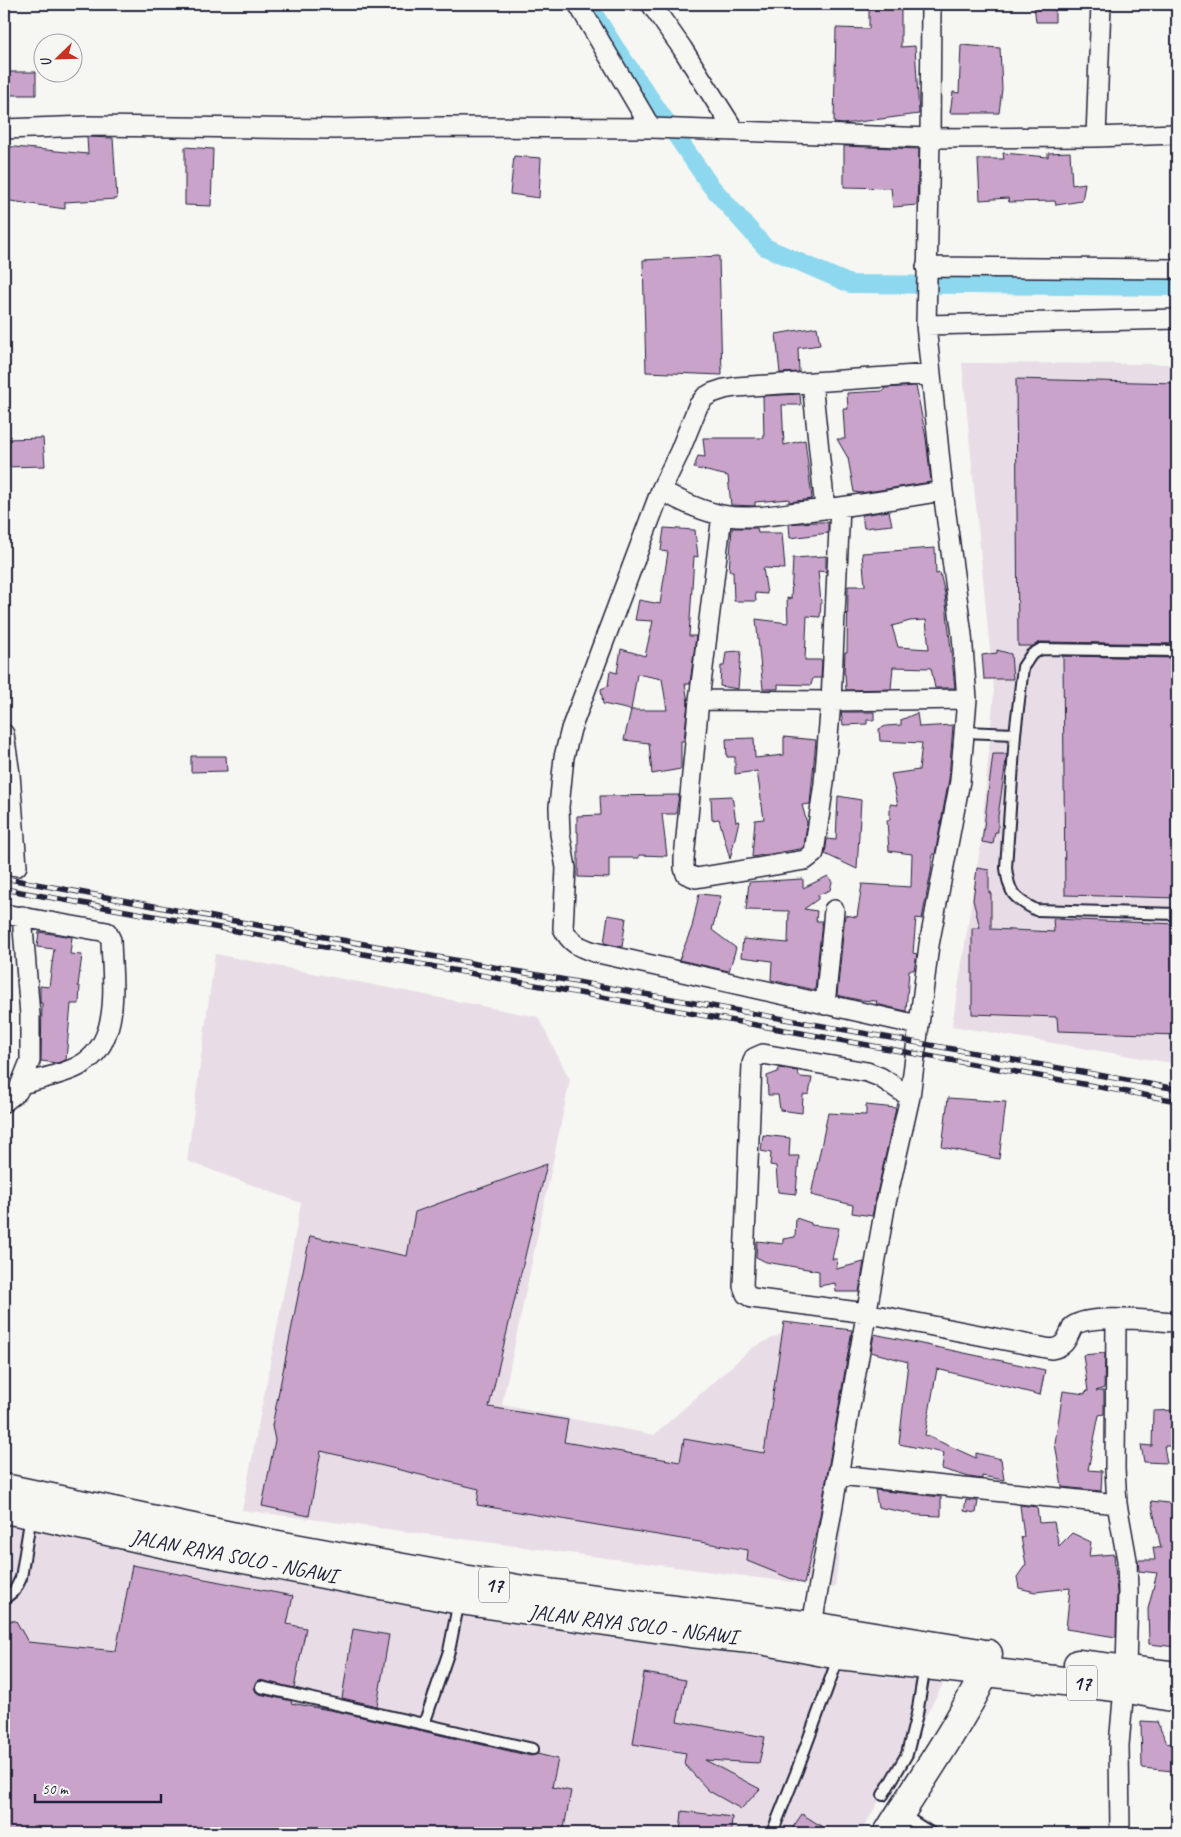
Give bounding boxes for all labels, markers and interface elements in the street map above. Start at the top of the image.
north arrow [32,32,82,82]
text: U [36,53,56,69]
street label: JALAN RAYA SOLO - NGAWI [128,1523,344,1590]
road number: 17 [479,1568,509,1602]
street label: JALAN RAYA SOLO - NGAWI [527,1598,743,1650]
road number: 17 [1067,1666,1097,1700]
scale bar [35,1772,161,1804]
text: 50 m [42,1780,69,1799]

